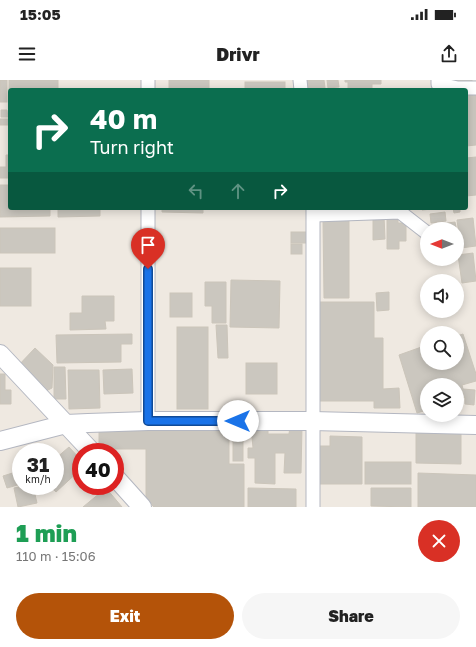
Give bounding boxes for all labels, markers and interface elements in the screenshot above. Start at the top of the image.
text: 15:05 [20,5,61,23]
icon: menu [16,43,38,65]
text: Drivr [216,43,260,65]
icon: share [438,43,460,65]
text: 40 m [90,102,157,135]
icon: right [24,104,76,156]
text: Turn right [90,136,174,158]
icon: left [185,180,207,202]
icon: ahead [227,180,249,202]
icon: right [269,180,291,202]
north arrow [420,222,464,266]
map controls [420,222,464,422]
pin [131,228,165,269]
icon: arrive [137,234,159,256]
button: sound [420,274,464,318]
button: search [420,326,464,370]
button: layers [420,378,464,422]
position arrow [217,400,259,442]
speed limit sign: 40 [72,443,124,495]
text: 31 [27,452,49,476]
text: km/h [25,473,51,485]
text: 1 min [16,518,77,547]
button: close [418,520,460,562]
text: 110 m · 15:06 [16,548,96,564]
button: Exit [16,593,234,639]
button: Share [242,593,460,639]

